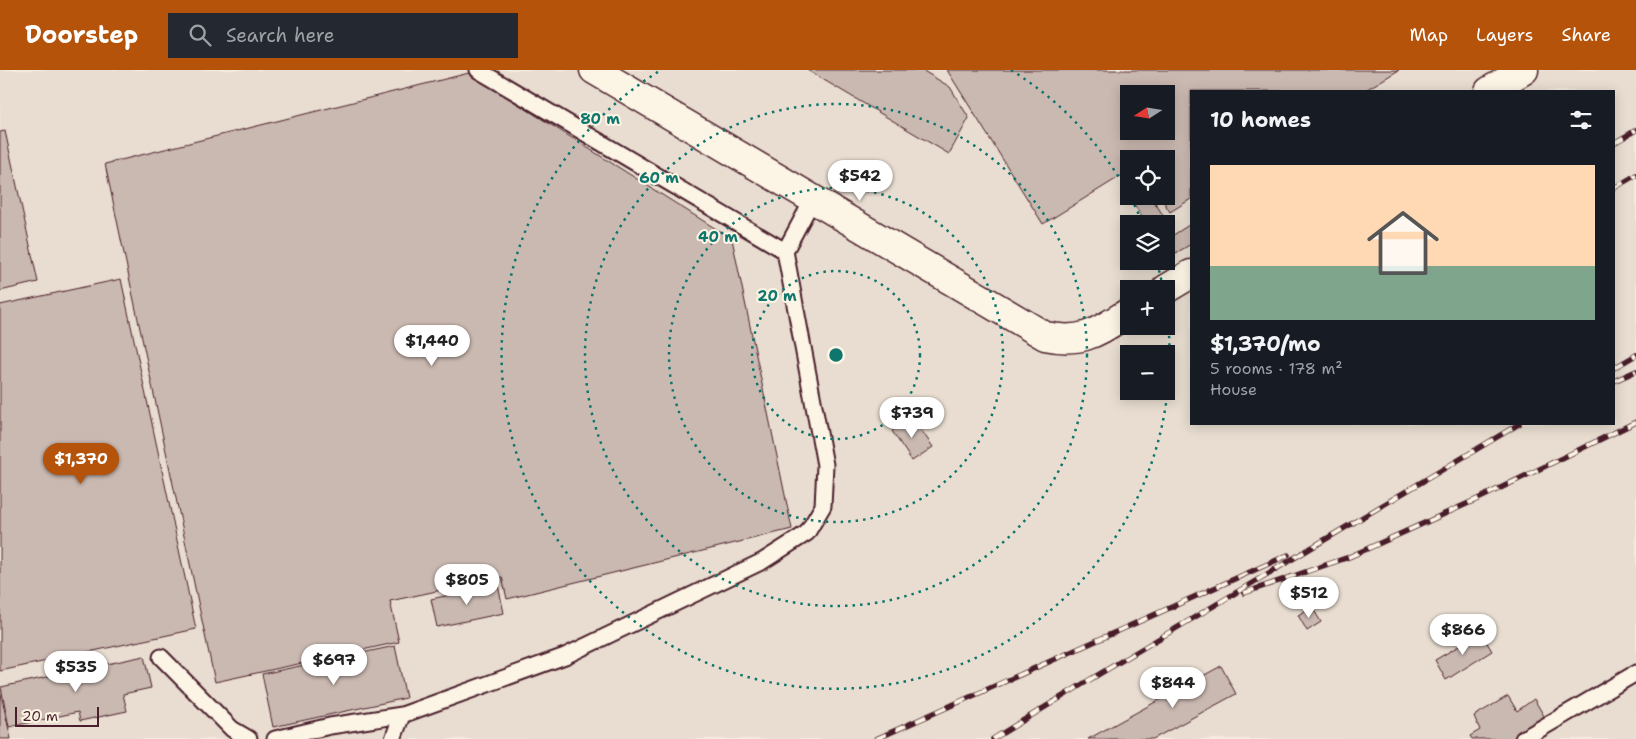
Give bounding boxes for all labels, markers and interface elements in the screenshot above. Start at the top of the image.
search box [168,13,518,58]
text: Doorstep [25,19,138,51]
icon: search [186,21,214,49]
text: Search here [226,23,335,48]
text: Map [1410,23,1448,47]
text: Layers [1476,23,1533,47]
text: Share [1561,23,1611,47]
north arrow [1120,85,1175,140]
map controls [1120,85,1175,400]
text: 10 homes [1210,106,1311,134]
icon: filters [1567,106,1595,134]
text: 80 m [580,109,620,129]
button: locate [1120,150,1175,205]
pin: $542 [830,160,890,202]
text: $542 [839,165,881,186]
text: 60 m [639,168,679,188]
icon: home [1358,198,1448,288]
button: layers [1120,215,1175,270]
text: 40 m [698,227,738,247]
button: + [1120,280,1175,335]
text: 20 m [757,286,797,306]
pin: $1,440 [391,324,473,367]
text: $1,440 [405,330,459,351]
text: $1,370/mo [1210,330,1321,358]
button: − [1120,345,1175,400]
centre of rings [827,346,845,364]
text: 5 rooms · 178 m² [1210,358,1343,379]
text: House [1210,379,1257,400]
pin: $739 [882,396,942,439]
text: $739 [890,402,934,423]
pin: $1,370 [40,442,122,485]
text: $1,370 [54,448,108,469]
pin: $805 [437,564,497,606]
text: $805 [445,569,489,590]
pin: $512 [1279,576,1339,619]
text: $512 [1290,582,1328,603]
pin: $866 [1433,614,1493,656]
text: $866 [1441,619,1485,640]
pin: $697 [304,644,364,686]
text: $697 [312,649,356,670]
pin: $535 [46,650,106,693]
text: $535 [55,656,97,677]
pin: $844 [1143,666,1203,709]
text: $844 [1151,672,1195,693]
scale bar [15,704,99,727]
text: 20 m [22,707,58,725]

